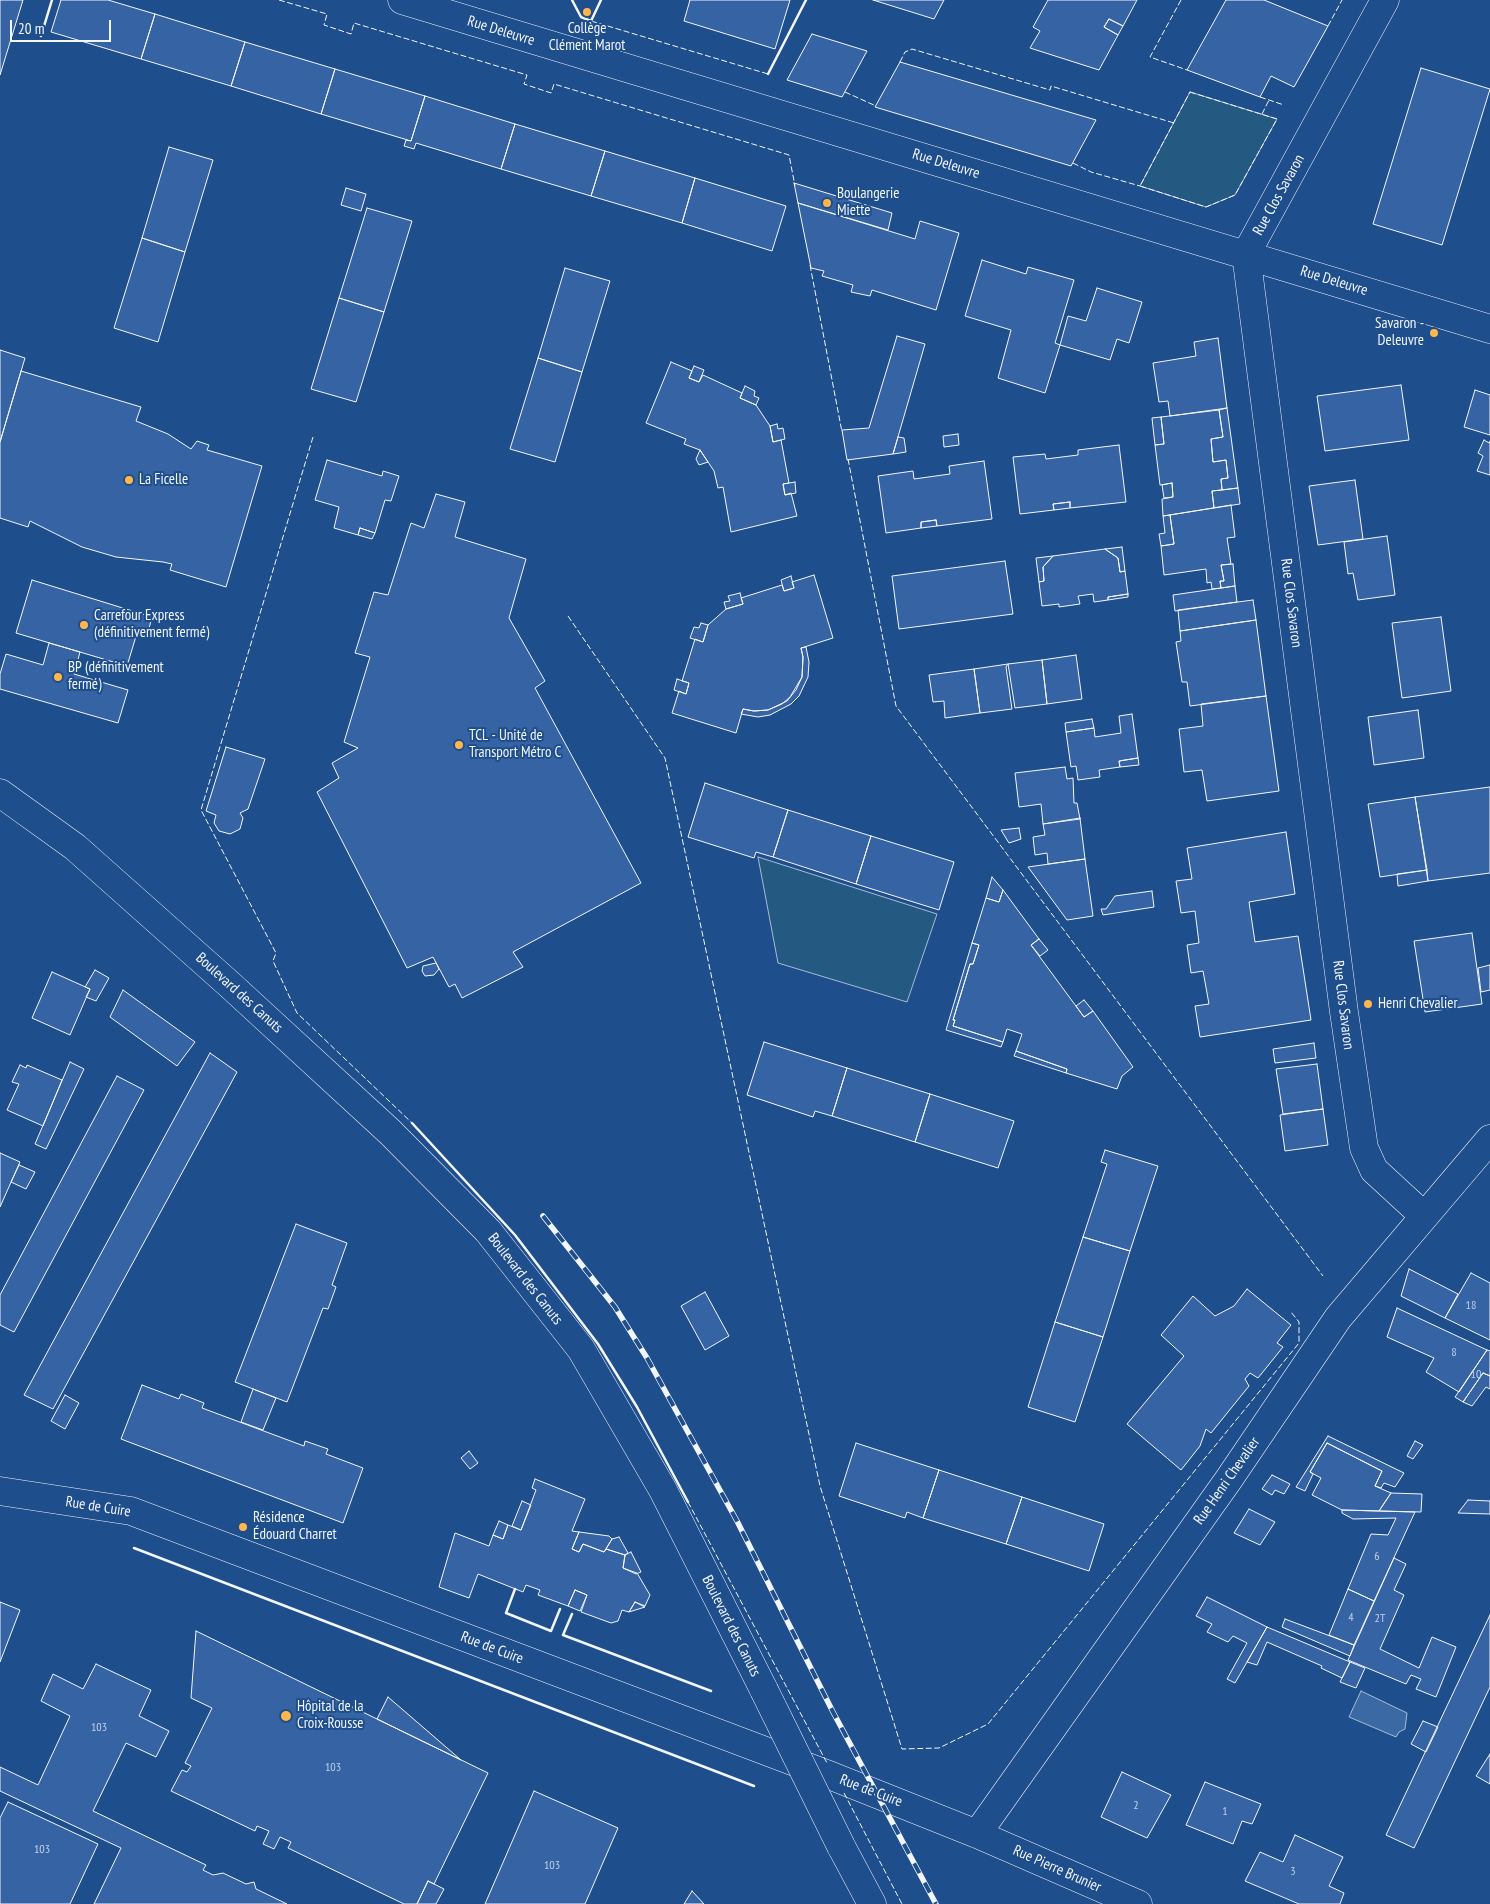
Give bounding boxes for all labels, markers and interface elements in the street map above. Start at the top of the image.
marker: Collège Clément Marot [581,6,593,18]
scale bar [12,10,114,42]
street label: Rue Deleuvre [465,12,537,50]
text: 20 m [18,19,44,38]
place label: Collège Clément Marot [549,20,625,55]
street label: Rue Deleuvre [910,145,982,183]
street label: Rue Clos Savaron [1249,151,1309,239]
place label: Boulangerie Miette [837,185,899,220]
marker: Boulangerie Miette [821,197,833,209]
street label: Rue Deleuvre [1298,262,1370,300]
place label: Savaron - Deleuvre [1375,315,1424,350]
marker: Savaron - Deleuvre [1428,327,1440,339]
place label: La Ficelle [139,471,188,489]
marker: La Ficelle [123,474,135,486]
street label: Rue Clos Savaron [1277,557,1305,649]
place label: Carrefour Express (définitivement fermé) [94,607,209,642]
marker: Carrefour Express (définitivement fermé) [78,619,90,631]
place label: BP (définitivement fermé) [68,659,164,694]
marker: BP (définitivement fermé) [52,671,64,683]
place label: TCL - Unité de Transport Métro C [469,727,561,762]
marker: TCL - Unité de Transport Métro C [453,739,465,751]
street label: Boulevard des Canuts [192,949,286,1037]
street label: Rue Clos Savaron [1329,959,1357,1051]
place label: Henri Chevalier [1378,995,1458,1013]
marker: Henri Chevalier [1362,998,1374,1010]
street label: Boulevard des Canuts [484,1230,566,1328]
house number: 18 [1466,1299,1476,1313]
house number: 8 [1451,1346,1457,1360]
house number: 10 [1471,1368,1481,1382]
street label: Rue Henri Chevalier [1190,1434,1264,1528]
street label: Rue de Cuire [64,1493,132,1521]
place label: Résidence Édouard Charret [253,1509,337,1544]
marker: Résidence Édouard Charret [237,1521,249,1533]
house number: 6 [1374,1550,1380,1564]
street label: Boulevard des Canuts [698,1572,764,1680]
house number: 4 [1348,1611,1354,1625]
house number: 2T [1375,1612,1385,1626]
street label: Rue de Cuire [458,1628,526,1668]
place label: Hôpital de la Croix-Rousse [297,1698,363,1733]
marker: Hôpital de la Croix-Rousse [279,1709,293,1723]
house number: 103 [91,1721,107,1735]
house number: 103 [325,1761,341,1775]
street label: Rue de Cuire [837,1771,905,1811]
house number: 2 [1133,1799,1139,1813]
house number: 1 [1222,1805,1228,1819]
street label: Rue Pierre Brunier [1010,1842,1104,1896]
house number: 103 [34,1843,50,1857]
house number: 103 [544,1859,560,1873]
house number: 3 [1290,1865,1296,1879]

